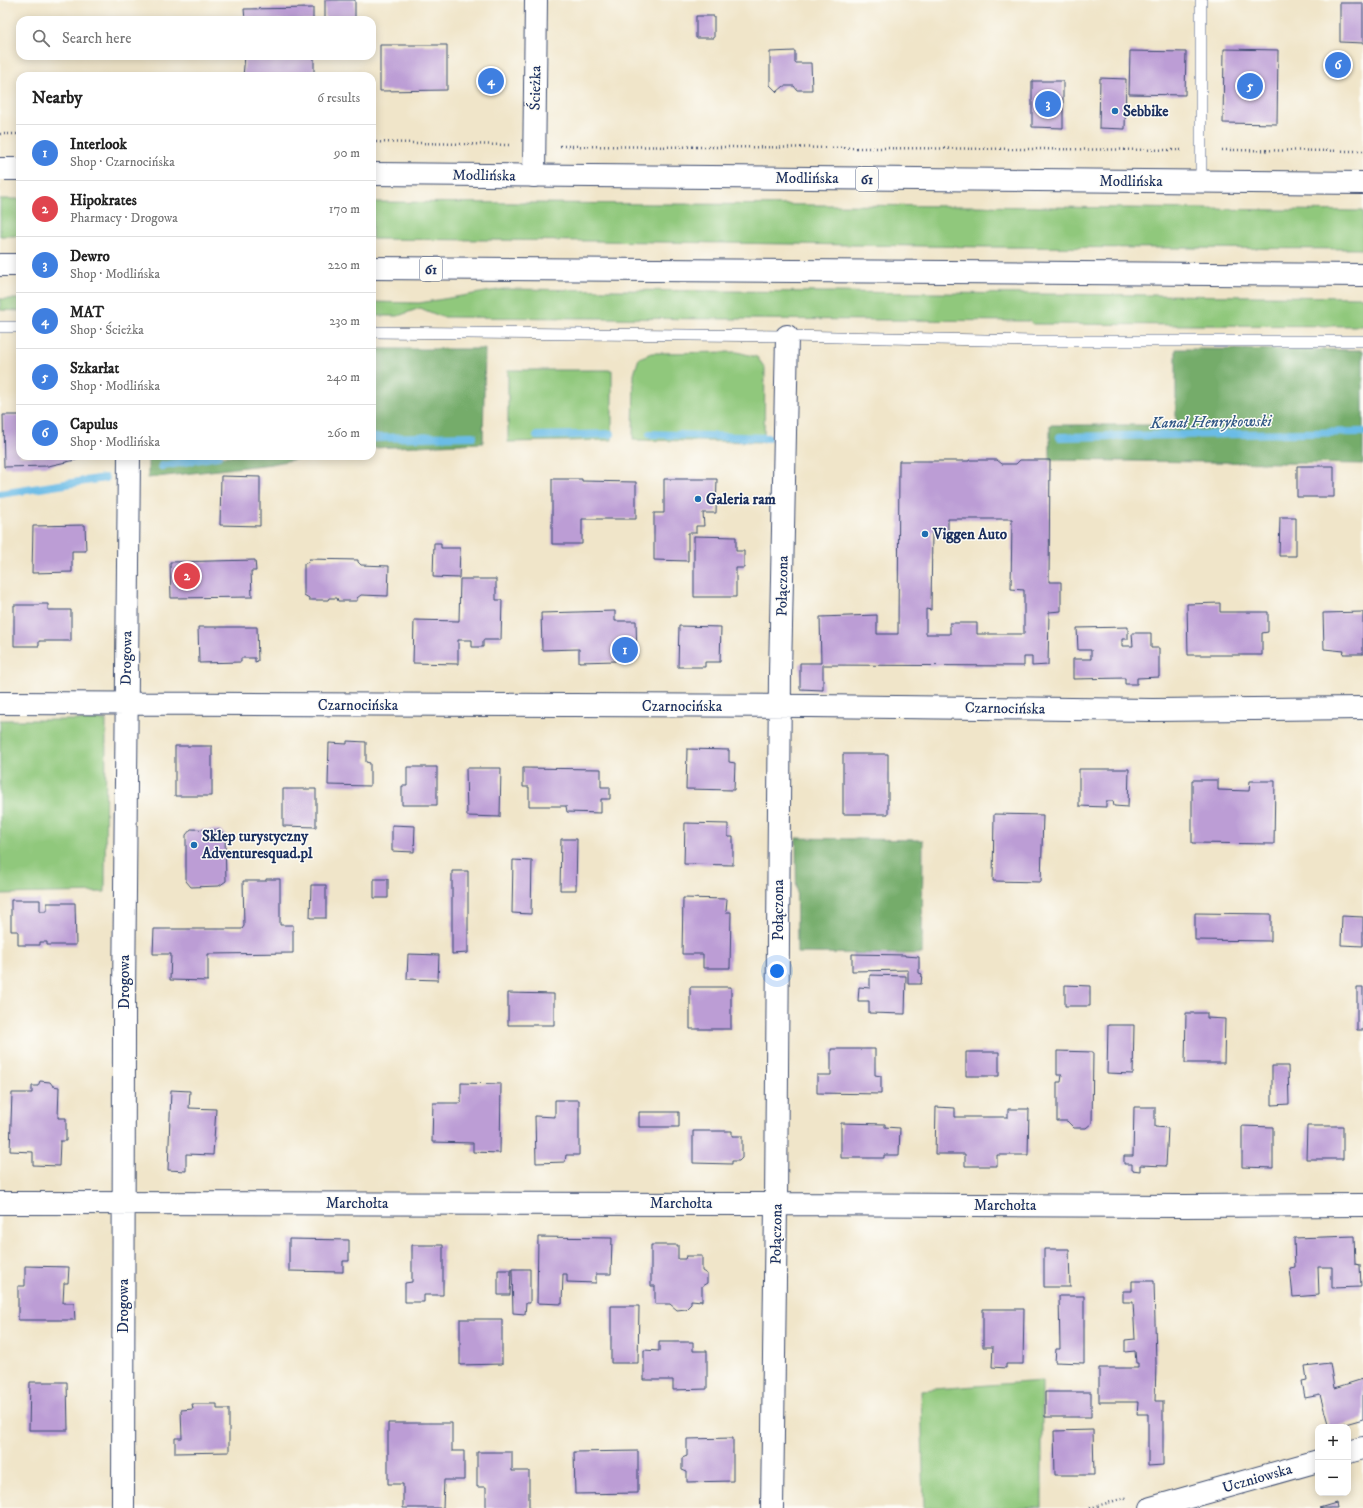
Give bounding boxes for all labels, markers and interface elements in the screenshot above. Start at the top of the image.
search box [16,16,376,60]
icon: search [30,27,52,49]
text: Search here [62,29,131,48]
pin: 6 [1325,50,1351,80]
street label: Ścieżka [525,65,545,111]
pin: 4 [478,66,504,96]
pin: 5 [1237,71,1263,101]
text: Nearby [32,87,82,109]
pin: 3 [1035,89,1061,119]
text: 6 results [317,90,360,106]
place label: Sebbike [1123,102,1169,121]
marker: Sebbike [1110,106,1120,116]
text: Interlook [70,135,127,154]
text: 1 [43,145,47,161]
text: 90 m [334,145,360,161]
text: Shop · Czarnocińska [70,154,175,170]
street label: Modlińska [452,165,516,186]
road number: 61 [856,167,878,191]
street label: Modlińska [775,169,839,188]
street label: Modlińska [1099,172,1163,191]
text: Hipokrates [70,191,137,210]
text: 2 [42,201,48,217]
text: 170 m [329,201,360,217]
text: Pharmacy · Drogowa [70,210,178,226]
text: Dewro [70,247,110,266]
text: 3 [43,257,47,273]
text: 220 m [328,257,360,273]
road number: 61 [420,257,442,281]
text: Shop · Modlińska [70,266,160,282]
text: MAT [70,303,104,322]
text: 4 [41,313,49,329]
text: 230 m [329,313,360,329]
text: Shop · Ścieżka [70,322,144,338]
text: Szkarłat [70,359,119,378]
text: 5 [42,369,48,385]
text: 240 m [327,369,360,385]
text: Shop · Modlińska [70,378,160,394]
water label: Kanał Henrykowski [1149,411,1272,433]
text: Capulus [70,415,118,434]
text: 6 [42,425,48,441]
text: 260 m [327,425,360,441]
text: Shop · Modlińska [70,434,160,450]
place label: Galeria ram [706,490,777,509]
marker: Galeria ram [693,494,703,504]
place label: Viggen Auto [932,525,1008,544]
marker: Viggen Auto [920,529,930,539]
street label: Połączona [772,555,793,617]
pin: 2 [174,561,200,591]
street label: Drogowa [117,630,136,685]
pin: 1 [612,635,638,665]
street label: Czarnocińska [318,696,399,715]
street label: Czarnocińska [642,697,723,716]
street label: Czarnocińska [965,698,1046,719]
place label: Sklep turystyczny Adventuresquad.pl [201,827,313,864]
marker: Sklep turystyczny Adventuresquad.pl [189,840,199,850]
street label: Połączona [769,879,788,941]
street label: Drogowa [115,954,134,1009]
your location [767,961,787,981]
street label: Marchołta [326,1194,389,1213]
street label: Marchołta [650,1194,713,1213]
street label: Marchołta [974,1196,1037,1215]
street label: Połączona [766,1203,787,1265]
street label: Drogowa [114,1278,133,1333]
map controls [1315,1424,1351,1496]
button: + [1315,1424,1351,1460]
street label: Uczniowska [1220,1459,1295,1497]
button: − [1315,1460,1351,1496]

